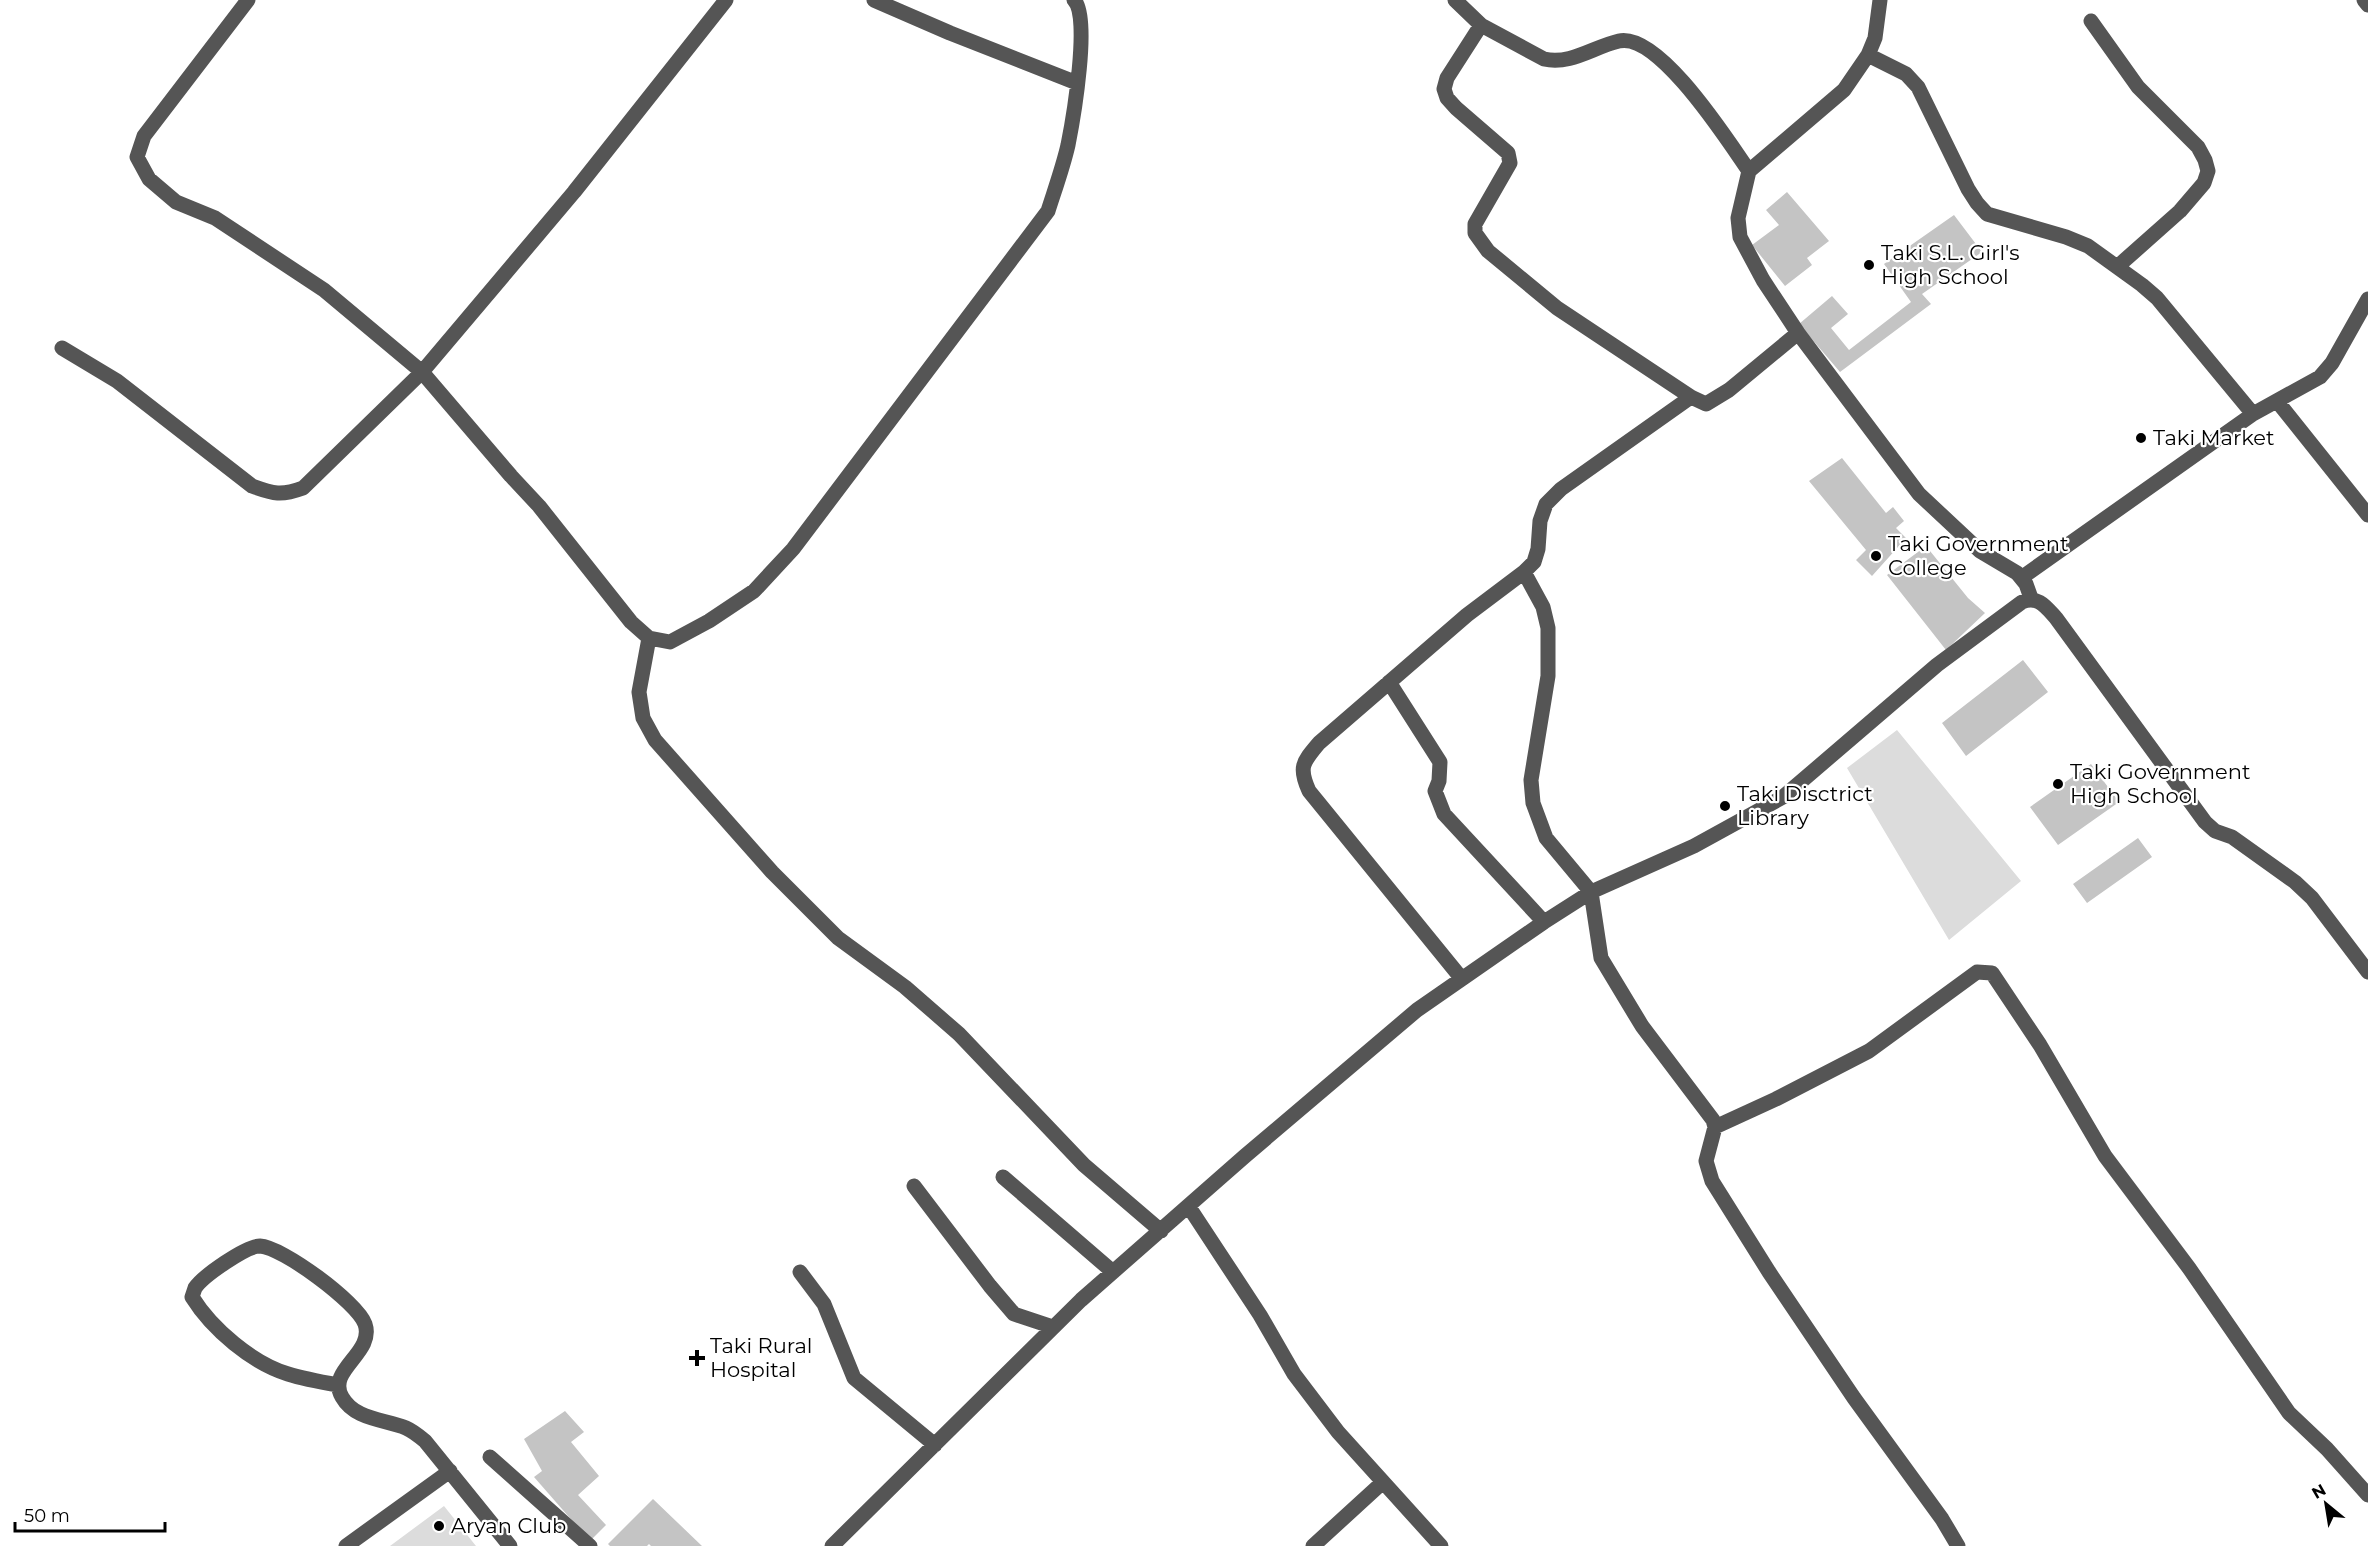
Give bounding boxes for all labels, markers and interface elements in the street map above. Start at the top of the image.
place label: Taki S.L. Girl's High School [1881,240,2020,289]
marker: Taki S.L. Girl's High School [1862,258,1876,272]
place label: Taki Market [2153,425,2275,450]
marker: Taki Market [2134,431,2148,445]
place label: Taki Government College [1888,531,2069,580]
marker: Taki Government College [1869,549,1883,563]
place label: Taki Government High School [2070,759,2251,808]
marker: Taki Government High School [2051,777,2065,791]
place label: Taki Disctrict Library [1737,781,1873,830]
marker: Taki Disctrict Library [1718,799,1732,813]
place label: Taki Rural Hospital [710,1333,812,1382]
marker: Taki Rural Hospital [688,1349,706,1367]
north arrow [2296,1474,2356,1534]
text: N [2308,1480,2329,1503]
scale bar [15,1495,165,1533]
text: 50 m [24,1505,70,1527]
place label: Aryan Club [451,1513,566,1538]
marker: Aryan Club [432,1519,446,1533]

